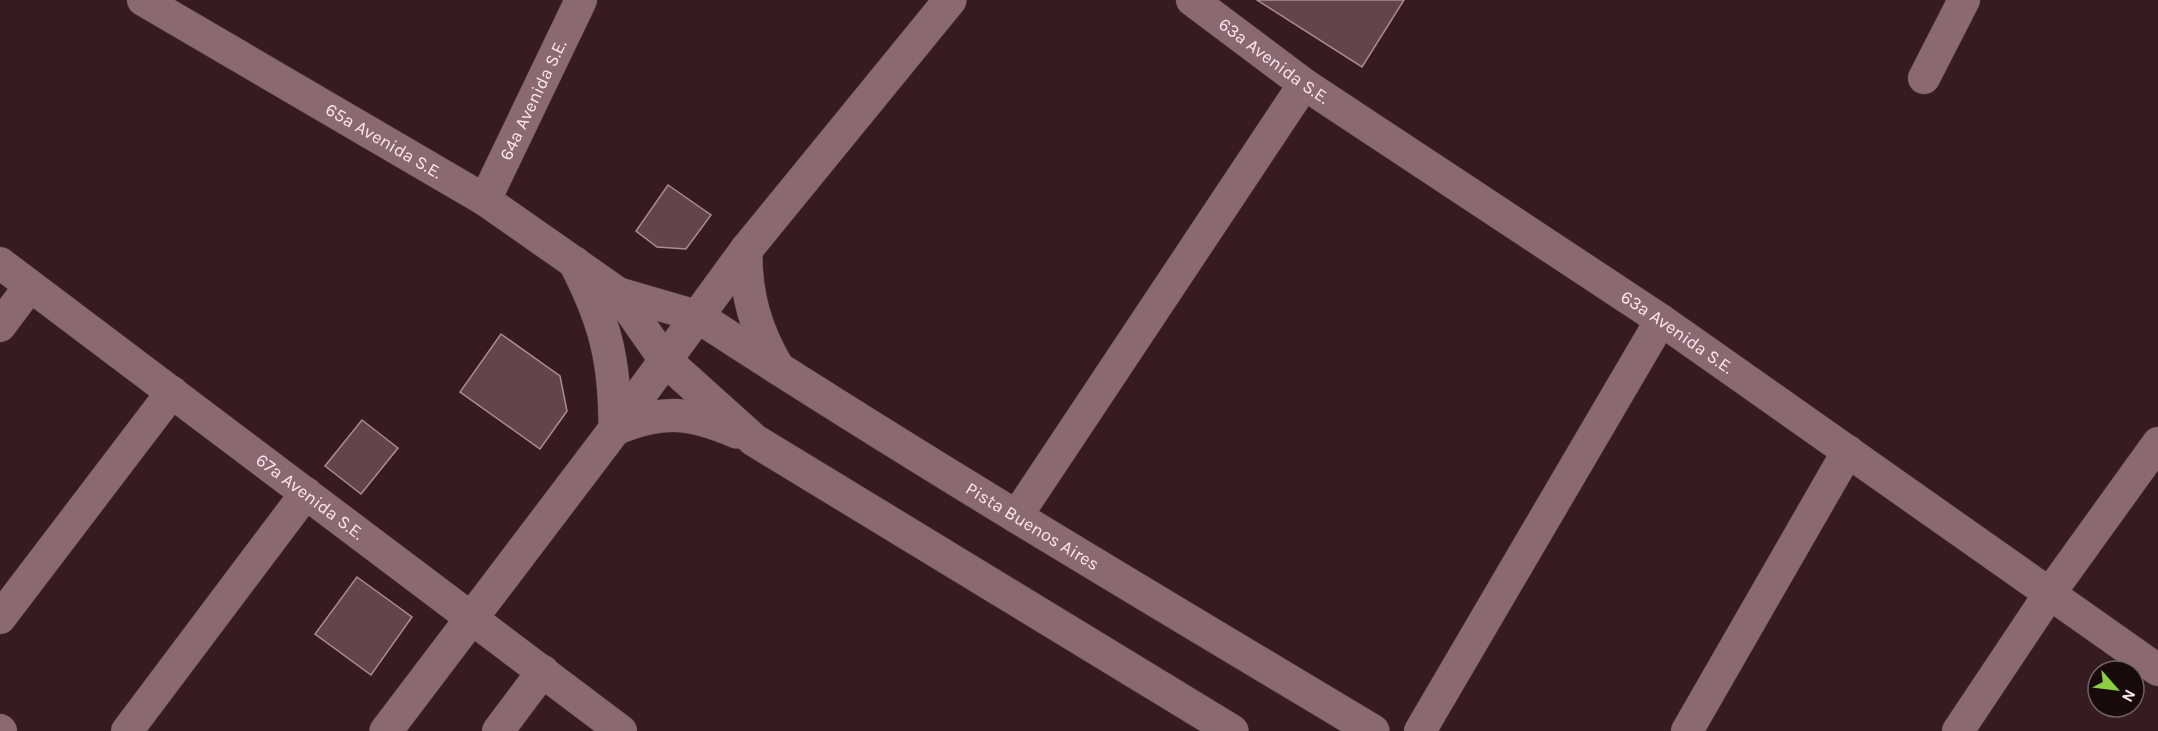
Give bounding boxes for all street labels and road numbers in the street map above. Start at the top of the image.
street label: 63a Avenida S.E. [1214,13,1333,109]
street label: 64a Avenida S.E. [495,36,571,164]
street label: 65a Avenida S.E. [322,98,446,184]
street label: 63a Avenida S.E. [1617,285,1738,379]
street label: 67a Avenida S.E. [251,449,368,544]
street label: Pista Buenos Aires [962,477,1103,575]

